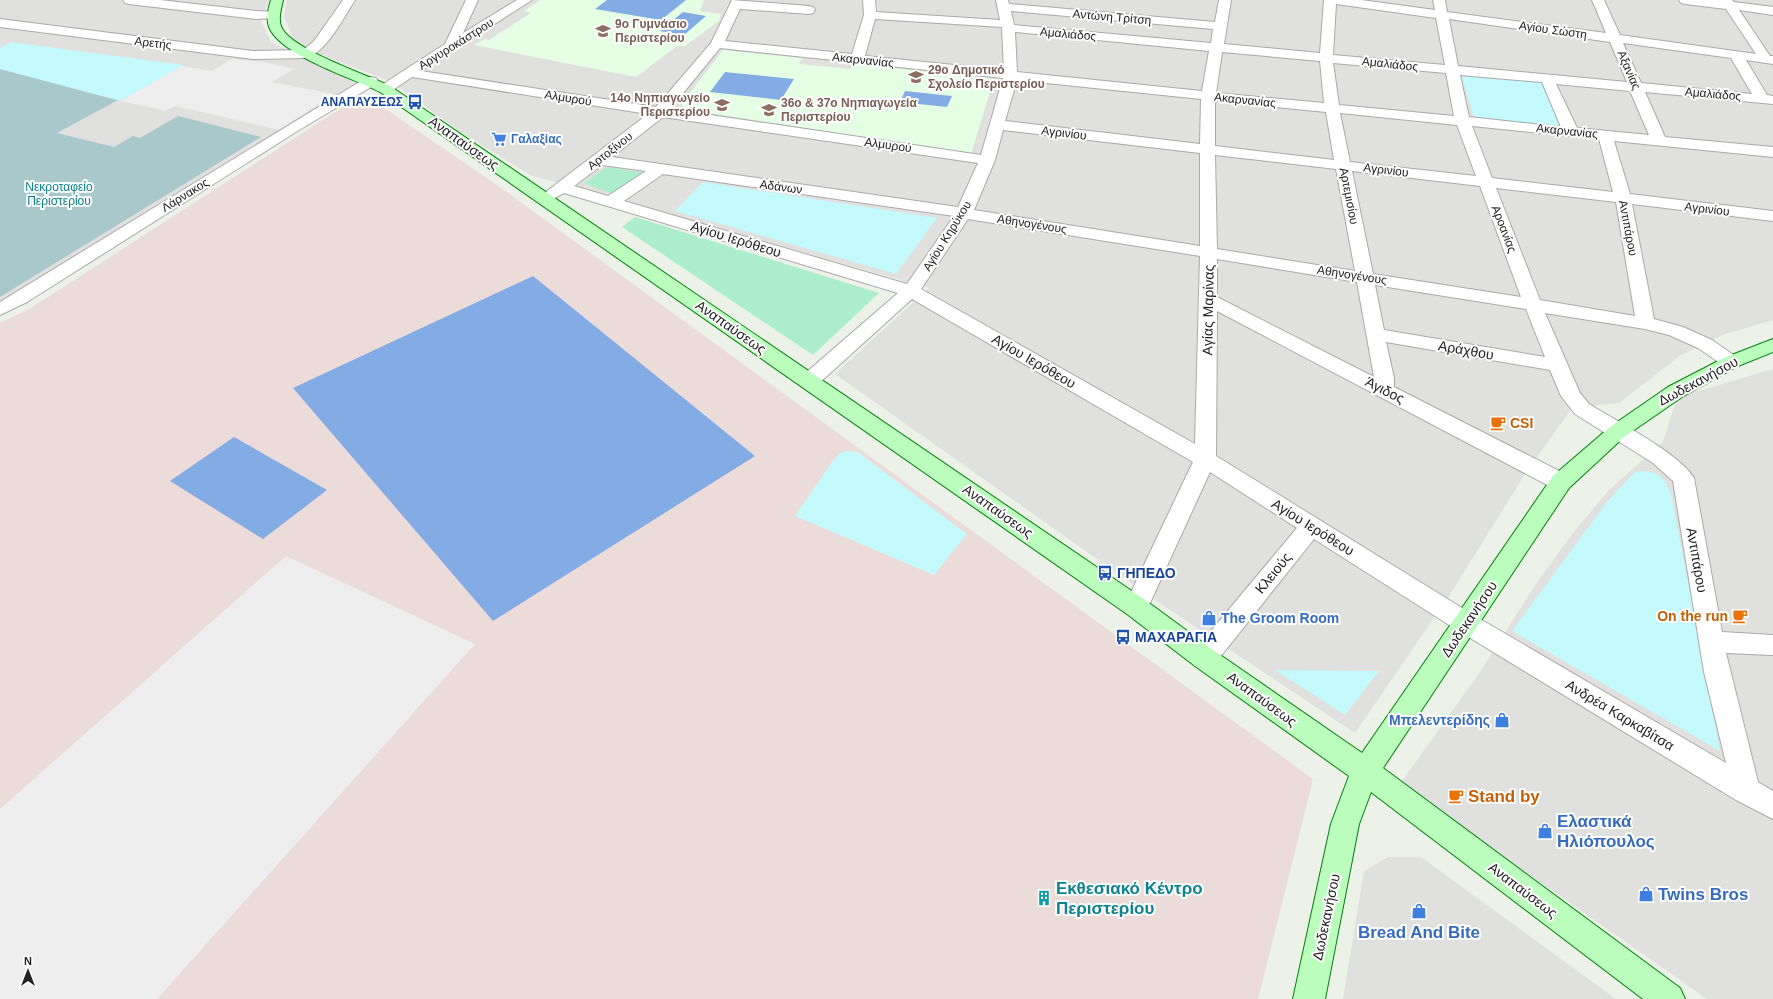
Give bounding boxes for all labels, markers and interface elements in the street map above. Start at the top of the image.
street label: Αντώνη Τρίτση [1072,7,1152,27]
street label: Αργυροκάστρου [416,15,496,73]
place label: 9ο Γυμνάσιο Περιστερίου [615,17,687,45]
street label: Αγίου Σώστη [1518,18,1588,42]
school or university icon: 9ο Γυμνάσιο Περιστερίου [594,22,612,40]
street label: Αμαλιάδος [1039,25,1097,43]
street label: Αρετής [134,34,173,52]
street label: Αξανίας [1614,48,1644,92]
street label: Ακαρνανίας [831,50,895,70]
street label: Αμαλιάδος [1361,54,1419,74]
place label: 29o Δημοτικό Σχολείο Περιστερίου [928,63,1045,91]
school or university icon: 29o Δημοτικό Σχολείο Περιστερίου [907,68,925,86]
street label: Αμαλιάδος [1684,85,1742,103]
street label: Αλμυρού [543,87,593,109]
street label: Ακαρνανίας [1213,90,1277,110]
place label: 14ο Νηπιαγωγείο Περιστερίου [610,91,710,119]
bus stop icon: ΑΝΑΠΑΥΣΕΩΣ [406,93,424,111]
place label: ΑΝΑΠΑΥΣΕΩΣ [321,95,403,109]
school or university icon: 14ο Νηπιαγωγείο Περιστερίου [713,96,731,114]
place label: 36ο & 37ο Νηπιαγωγεία Περιστερίου [781,96,917,124]
school or university icon: 36ο & 37ο Νηπιαγωγεία Περιστερίου [760,101,778,119]
street label: Αναπαύσεως [426,113,502,173]
street label: Ακαρνανίας [1535,121,1599,141]
street label: Αγρινίου [1041,123,1087,143]
street label: Αρτοξίνου [585,129,635,173]
supermarket icon: Γαλαξίας [490,130,508,148]
place label: Γαλαξίας [511,132,562,146]
street label: Αλμυρού [863,135,913,155]
street label: Αγρινίου [1363,160,1409,180]
street label: Αρτεμισίου [1337,166,1361,226]
street label: Λάρνακος [159,175,211,215]
street label: Αδάνων [759,177,803,197]
park label: Νεκροταφείο Περιστερίου [25,180,93,208]
street label: Αγίου Κηρύκου [920,198,974,274]
street label: Αντιπάρου [1616,199,1640,257]
street label: Αγρινίου [1684,199,1730,219]
street label: Αροανίας [1489,203,1520,255]
street label: Αθηνογένους [996,212,1068,236]
street label: Αγίου Ιερόθεου [689,218,783,260]
street label: Αθηνογένους [1316,263,1388,287]
street label: Αγίας Μαρίνας [1199,264,1217,355]
street label: Αναπαύσεως [693,297,769,357]
street label: Αγίου Ιερόθεου [989,331,1079,391]
street label: Αράχθου [1437,337,1495,363]
street label: Δωδεκανήσου [1655,353,1741,409]
street label: Άγιδος [1363,373,1407,407]
cafe icon: CSI [1489,414,1507,432]
place label: CSI [1510,415,1533,431]
street label: Αναπαύσεως [960,481,1036,541]
street label: Αγίου Ιερόθεου [1269,495,1357,559]
street label: Αντιπάρου [1683,526,1711,594]
street label: Κλειούς [1252,549,1294,597]
bus stop icon: ΓΗΠΕΔΟ [1096,564,1114,582]
place label: ΓΗΠΕΔΟ [1117,565,1176,581]
street label: Δωδεκανήσου [1438,578,1500,660]
cafe icon: On the run [1731,607,1749,625]
place label: On the run [1657,608,1728,624]
shop icon: The Groom Room [1200,609,1218,627]
place label: The Groom Room [1221,610,1339,626]
bus stop icon: ΜΑΧΑΡΑΓΙΑ [1114,628,1132,646]
place label: ΜΑΧΑΡΑΓΙΑ [1135,629,1217,645]
street label: Αναπαύσεως [1224,668,1300,730]
street label: Ανδρέα Καρκαβίτσα [1563,676,1677,754]
shop icon: Μπελεντερίδης [1493,711,1511,729]
place label: Μπελεντερίδης [1389,712,1490,728]
cafe icon: Stand by [1447,787,1465,805]
place label: Stand by [1468,787,1540,806]
place label: Ελαστικά Ηλιόπουλος [1557,812,1655,851]
shop icon: Ελαστικά Ηλιόπουλος [1536,822,1554,840]
street label: Αναπαύσεως [1485,859,1561,921]
street label: Δωδεκανήσου [1309,872,1343,962]
place label: Εκθεσιακό Κέντρο Περιστερίου [1056,879,1203,918]
shop icon: Twins Bros [1637,885,1655,903]
place label: Twins Bros [1658,885,1748,904]
building icon: Εκθεσιακό Κέντρο Περιστερίου [1035,889,1053,907]
shop icon: Bread And Bite [1410,902,1428,920]
place label: Bread And Bite [1358,923,1480,942]
north arrow [8,951,48,991]
text: N [24,955,32,967]

